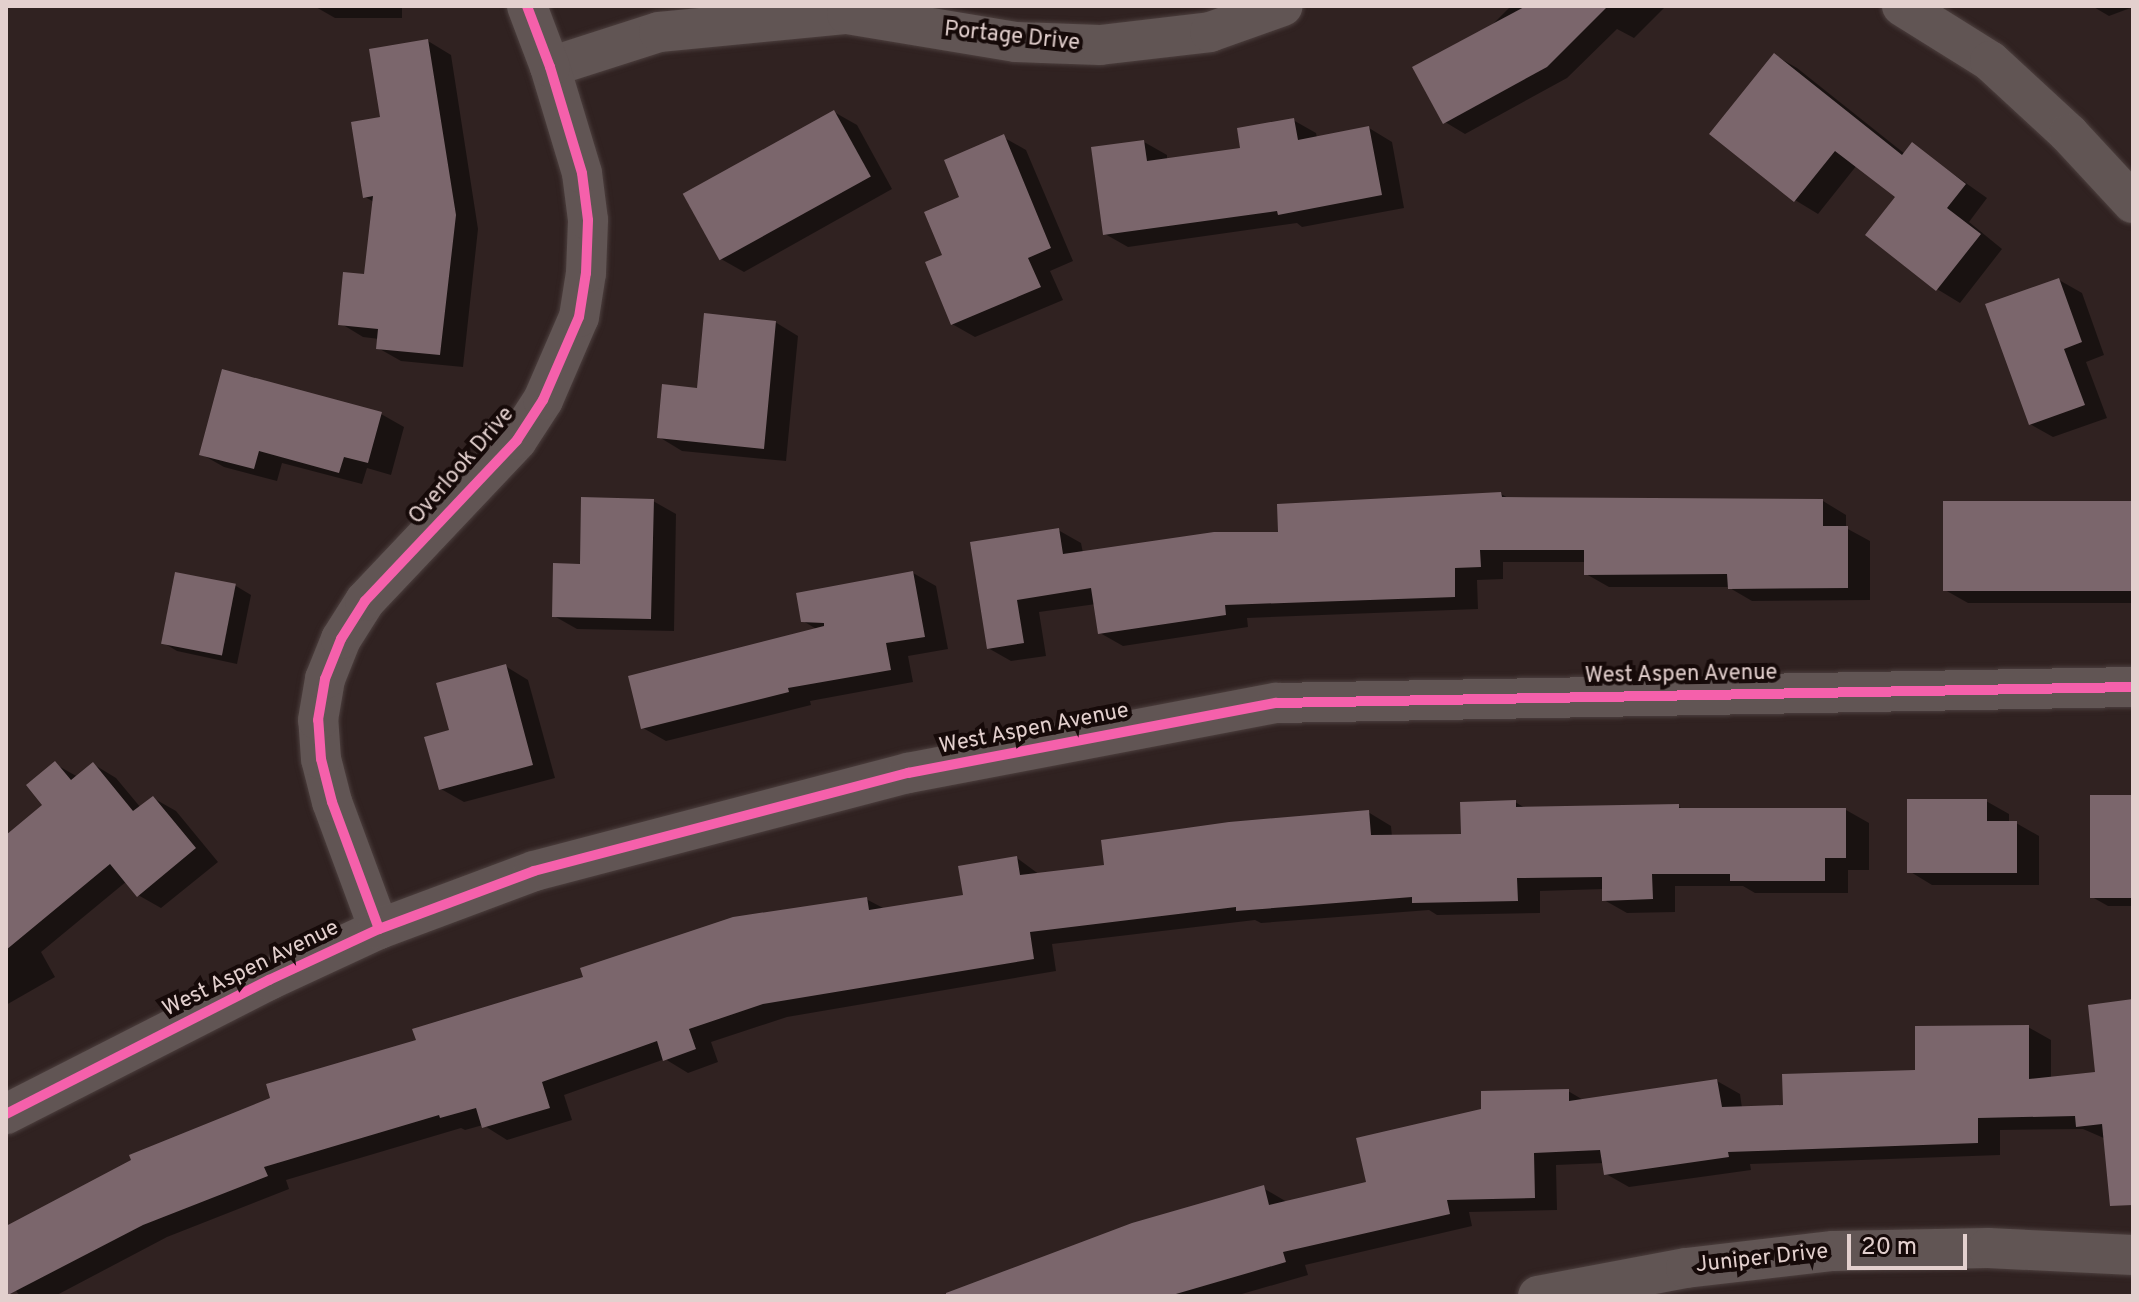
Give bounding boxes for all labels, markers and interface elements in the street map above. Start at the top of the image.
street label: Portage Drive [943,17,1081,57]
street label: Overlook Drive [404,402,520,530]
street label: West Aspen Avenue [1584,660,1778,690]
street label: West Aspen Avenue [936,698,1132,760]
street label: West Aspen Avenue [158,915,344,1023]
scale bar [1851,1218,1971,1268]
text: 20 m [1861,1233,1917,1263]
street label: Juniper Drive [1694,1239,1830,1279]

